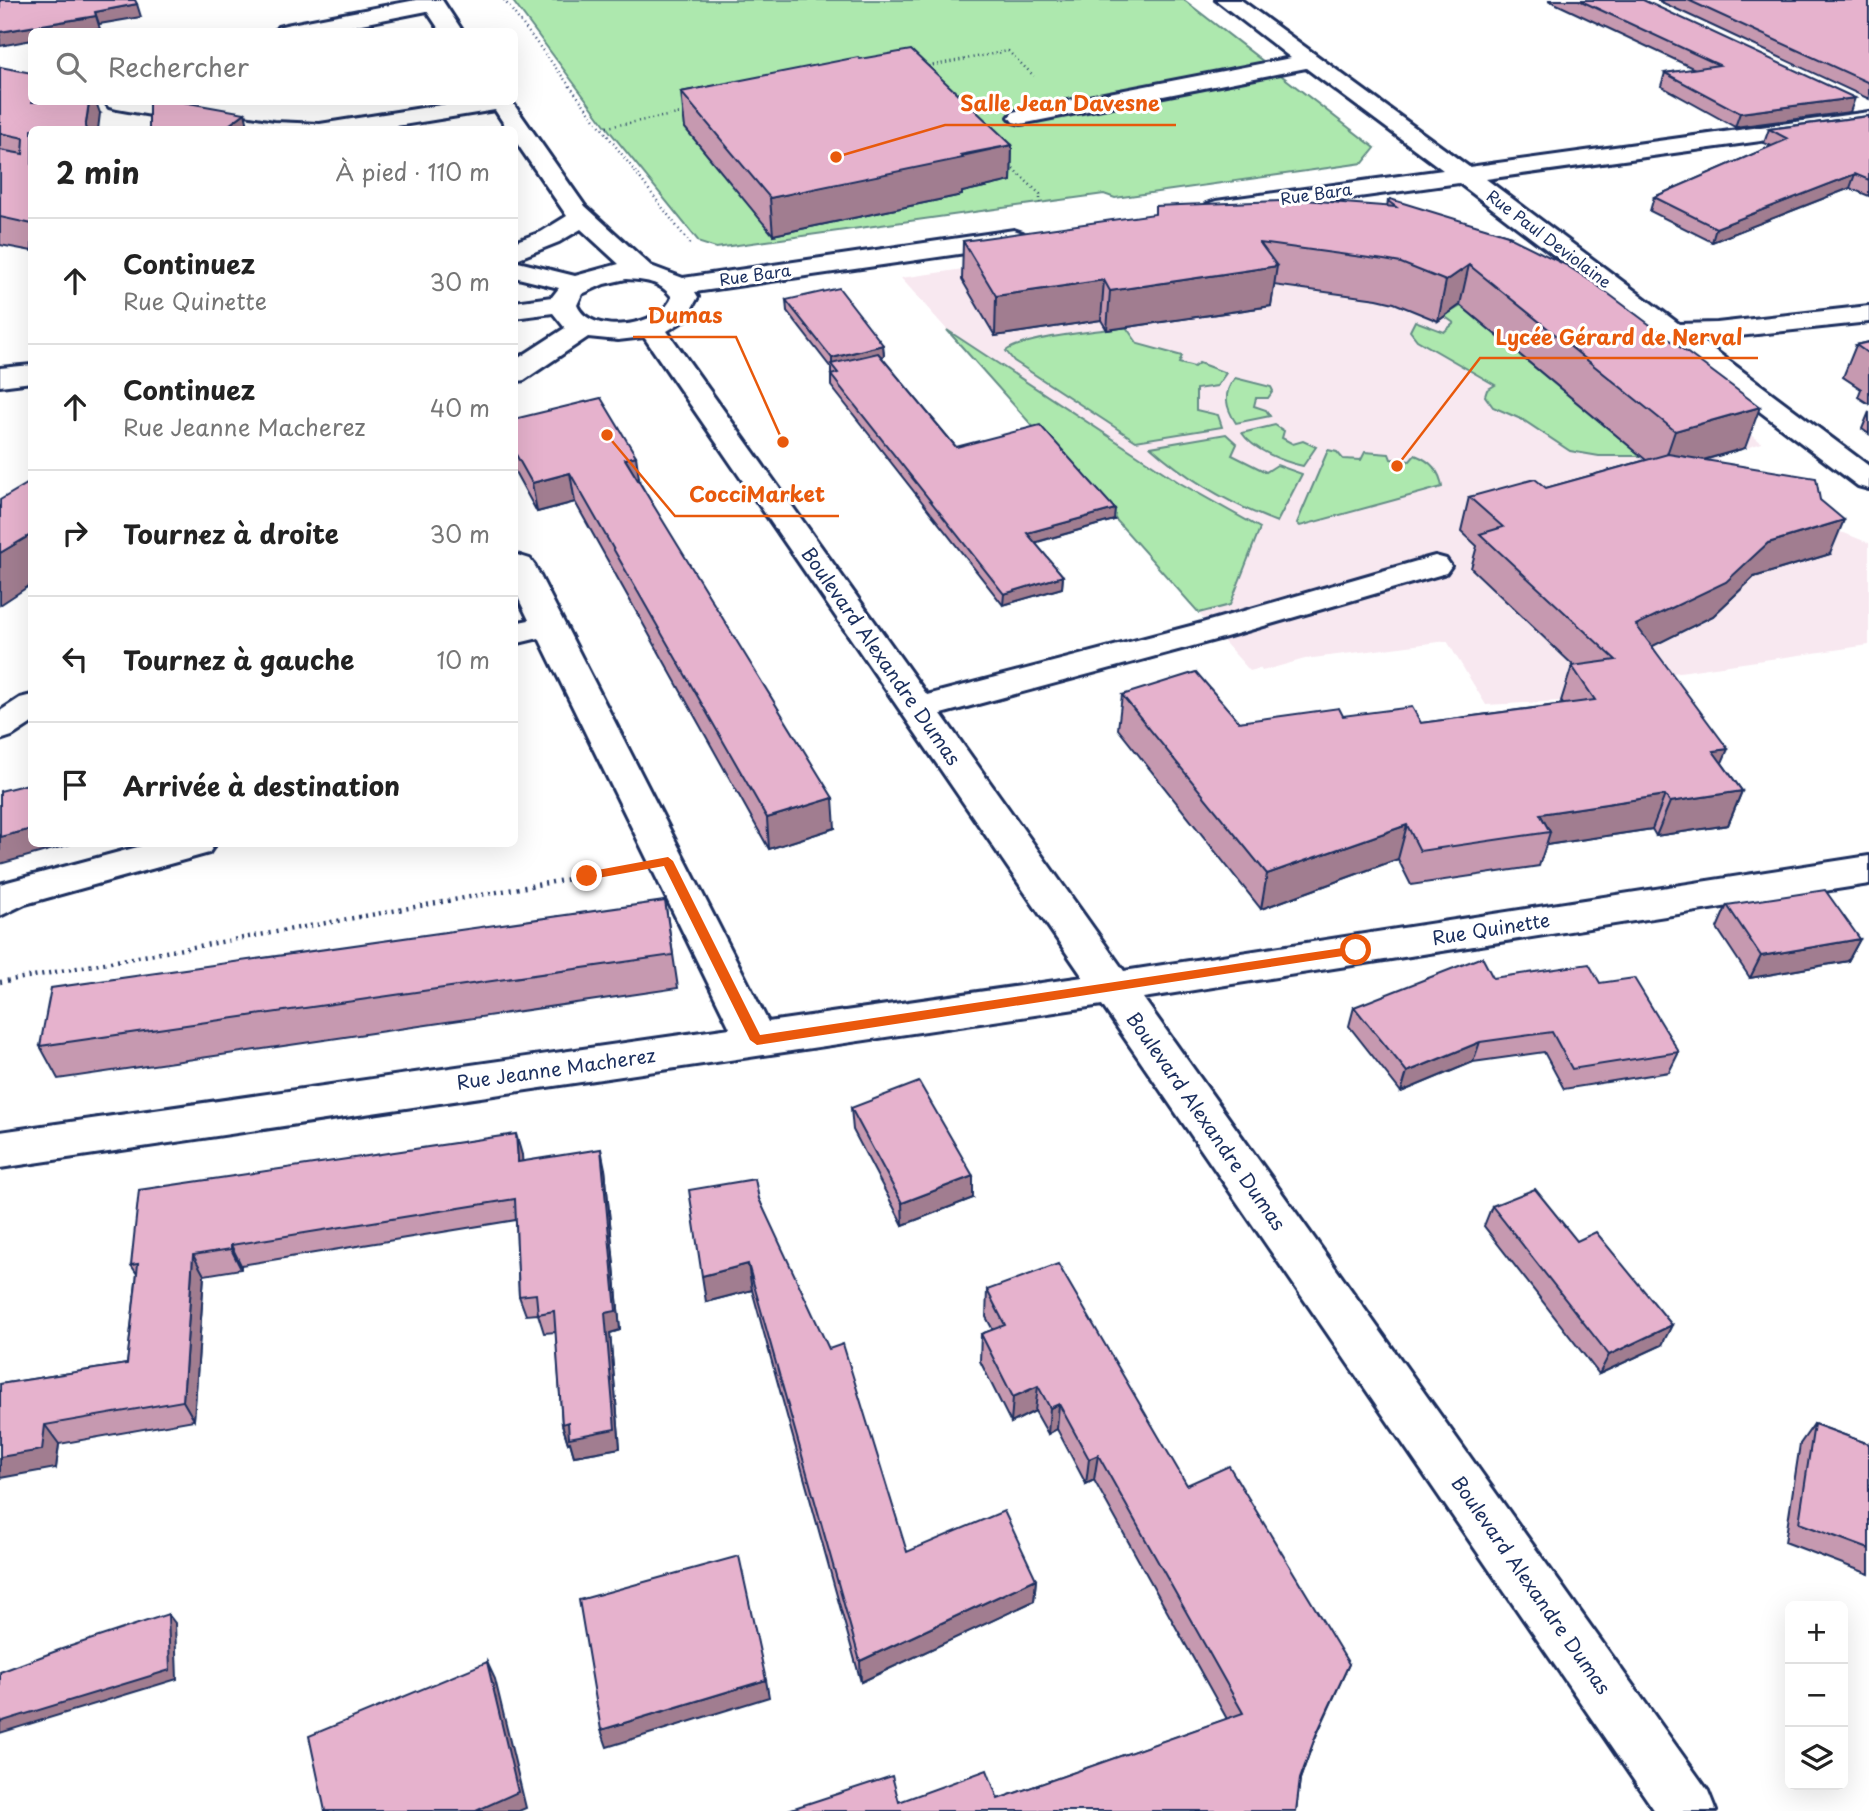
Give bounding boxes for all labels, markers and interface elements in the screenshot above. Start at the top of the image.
search box [28,28,518,105]
text: Rechercher [108,47,249,86]
icon: search [52,48,90,86]
callout: Salle Jean Davesne [945,83,1176,125]
text: Salle Jean Davesne [960,86,1160,118]
text: 2 min [56,149,140,194]
text: À pied · 110 m [335,154,490,189]
street label: Rue Bara [1279,176,1353,210]
street label: Rue Paul Deviolaine [1482,183,1617,293]
text: Continuez [123,244,255,283]
street label: Rue Bara [718,257,792,291]
icon: ahead [56,262,94,300]
text: 30 m [429,264,490,299]
text: Rue Quinette [123,283,267,318]
callout: Dumas [633,295,736,337]
text: Dumas [648,298,722,330]
callout: Lycée Gérard de Nerval [1480,316,1758,358]
text: Lycée Gérard de Nerval [1496,320,1742,352]
text: Continuez [123,370,255,409]
icon: ahead [56,388,94,426]
text: 40 m [430,390,490,425]
text: Rue Jeanne Macherez [123,409,365,444]
callout: CocciMarket [675,474,839,516]
text: CocciMarket [689,477,825,509]
icon: right [56,514,94,552]
text: Tournez à droite [123,514,339,553]
text: 30 m [429,516,490,551]
street label: Boulevard Alexandre Dumas [796,541,968,770]
icon: left [56,640,94,678]
text: Tournez à gauche [123,640,354,679]
text: 10 m [436,642,490,677]
icon: arrive [56,766,94,804]
text: Arrivée à destination [123,766,400,805]
route end [571,860,602,891]
street label: Rue Quinette [1430,905,1552,951]
route start [1340,934,1371,965]
street label: Boulevard Alexandre Dumas [1121,1006,1293,1235]
street label: Rue Jeanne Macherez [455,1040,657,1096]
street label: Boulevard Alexandre Dumas [1446,1470,1618,1699]
map controls [1785,1601,1848,1790]
button: + [1785,1601,1848,1664]
button: − [1785,1664,1848,1727]
button: layers [1785,1727,1848,1790]

